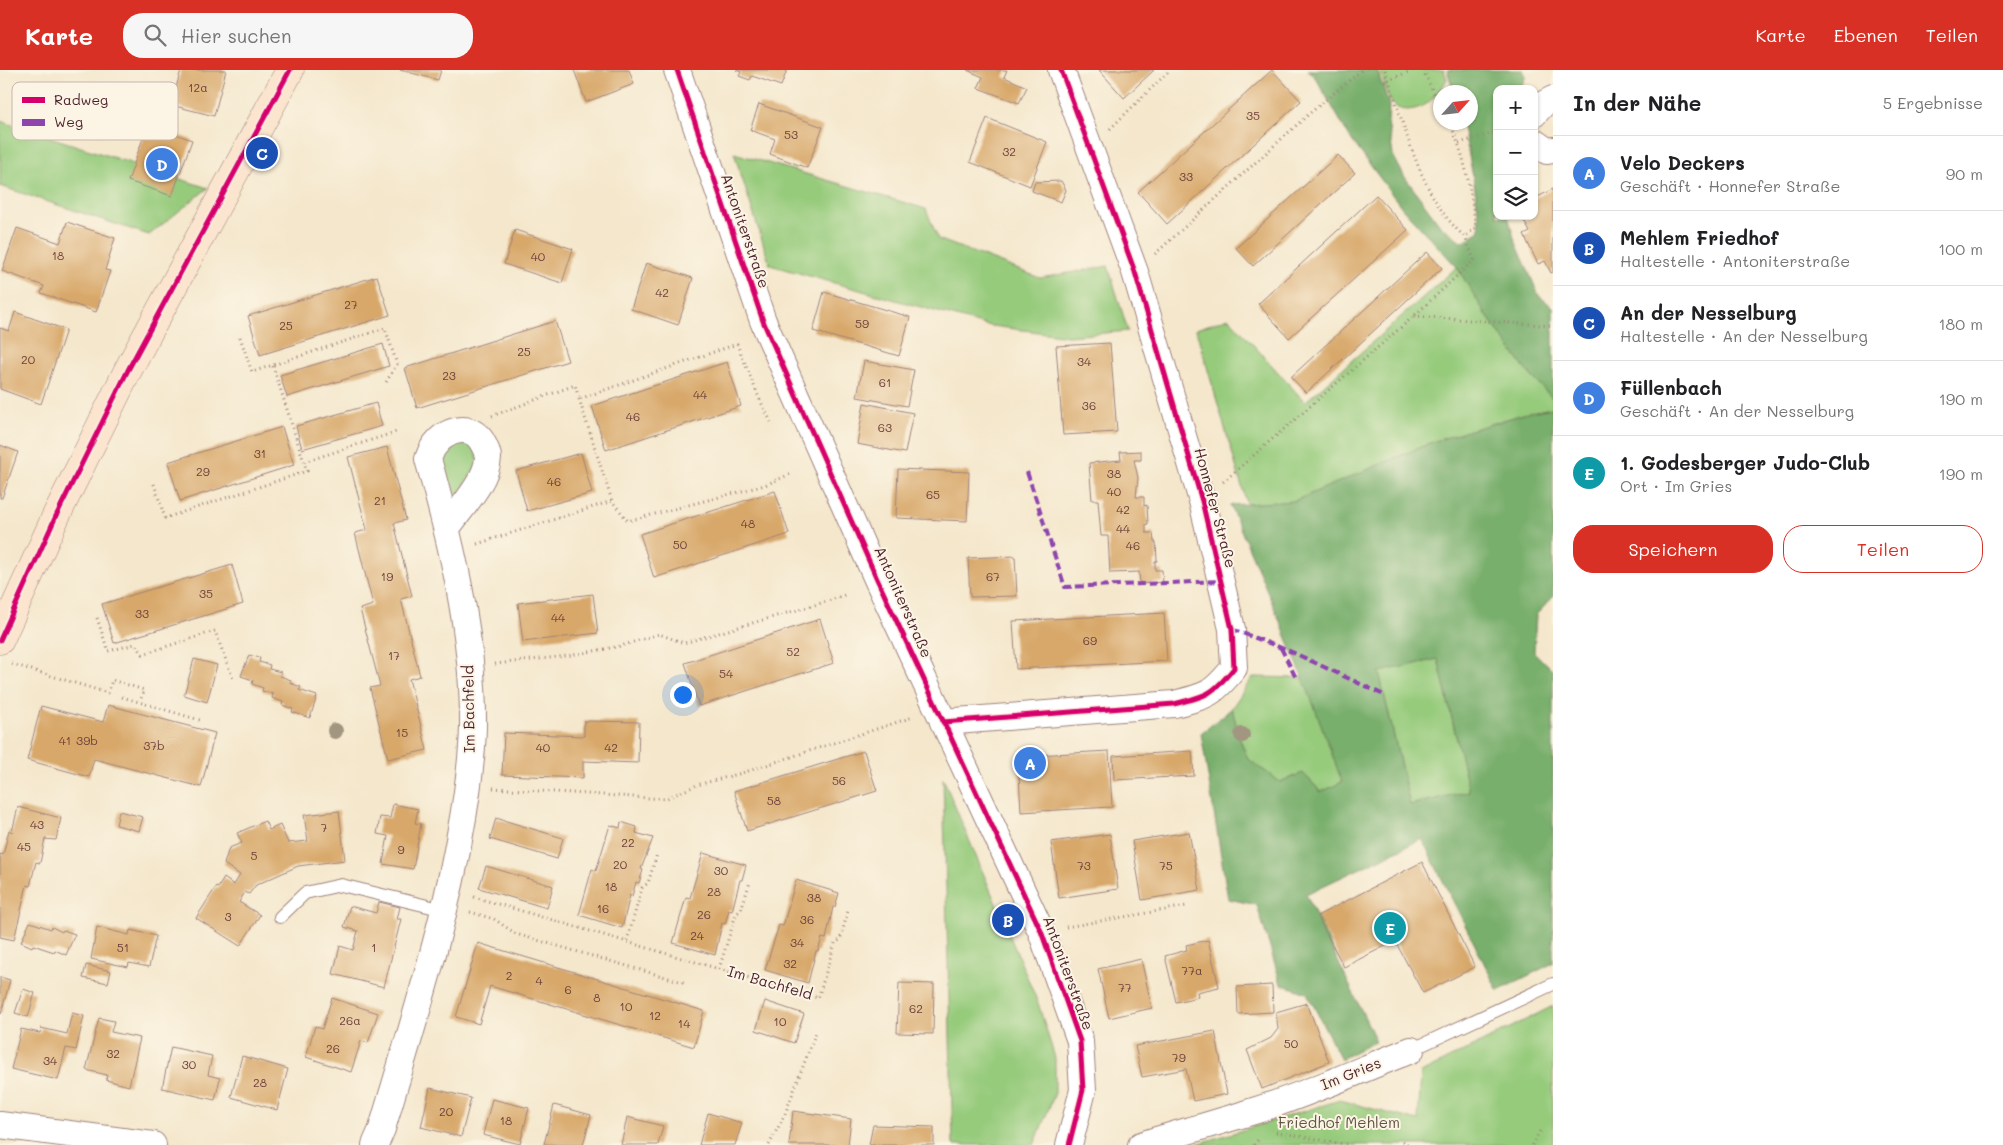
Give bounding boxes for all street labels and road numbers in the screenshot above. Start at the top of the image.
street label: Antoniterstraße [717,171,775,291]
street label: Honnefer Straße [1190,445,1242,570]
street label: Antoniterstraße [870,543,937,661]
street label: Im Bachfeld [457,665,479,753]
street label: Antoniterstraße [1039,913,1099,1032]
street label: Im Bachfeld [725,960,815,1004]
street label: Im Gries [1318,1052,1384,1094]

